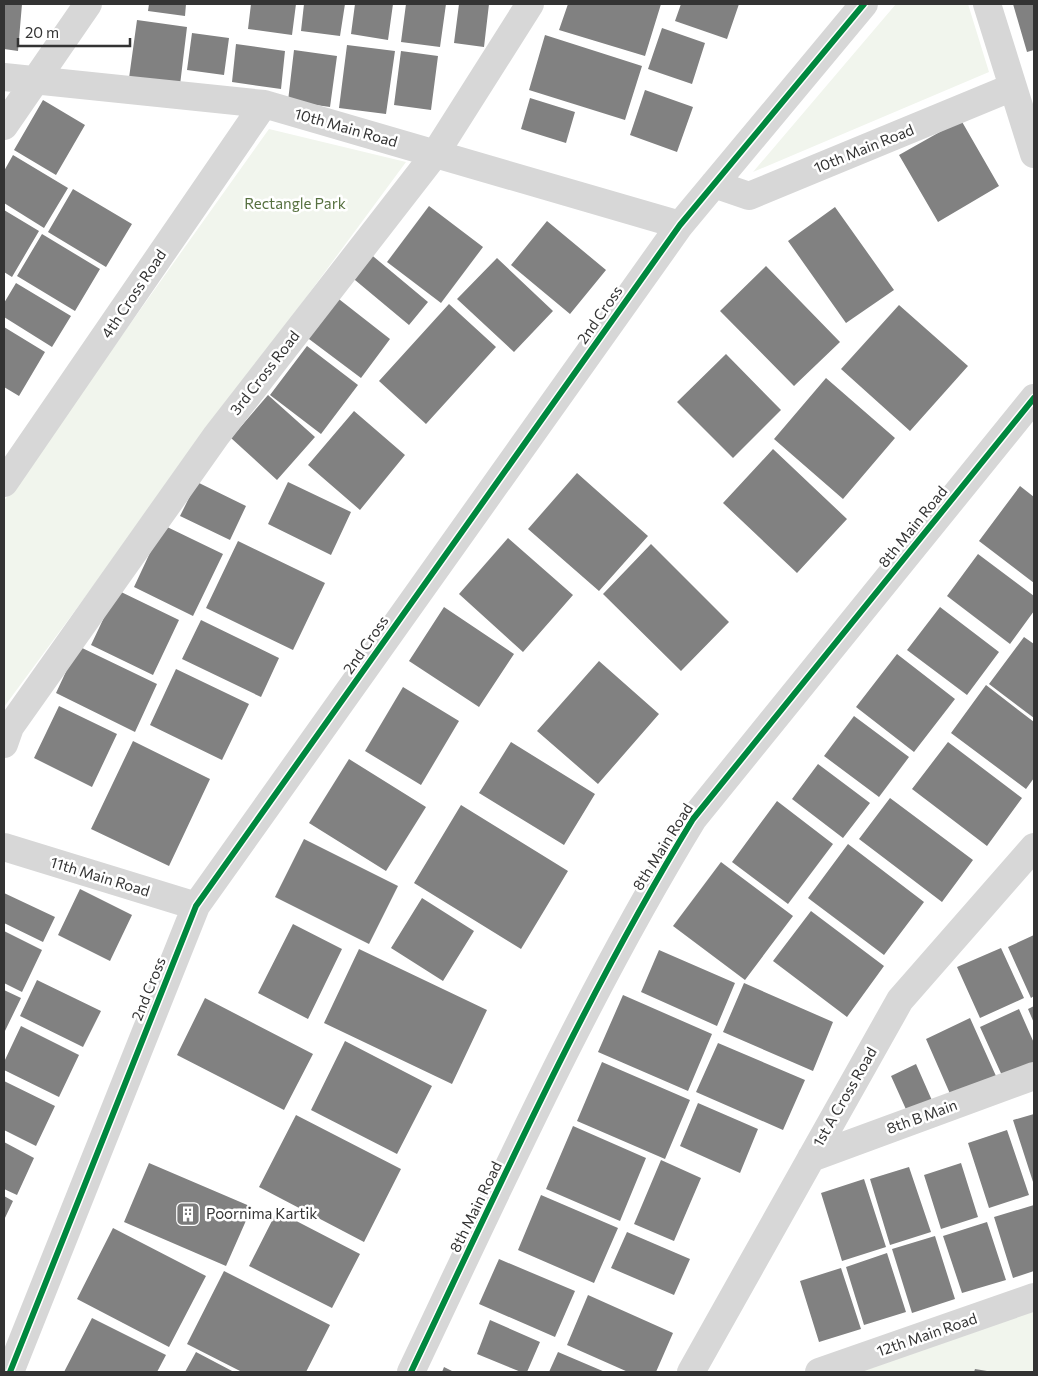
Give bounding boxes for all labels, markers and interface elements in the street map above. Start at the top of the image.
scale bar [18,15,130,47]
text: 20 m [25,23,59,41]
street label: 10th Main Road [293,104,400,150]
street label: 10th Main Road [811,120,916,176]
park label: Rectangle Park [244,194,346,212]
street label: 4th Cross Road [97,246,169,341]
street label: 2nd Cross [573,282,626,347]
street label: 3rd Cross Road [226,327,303,418]
street label: 8th Main Road [874,482,950,571]
street label: 2nd Cross [339,612,392,677]
street label: 8th Main Road [628,800,696,893]
street label: 11th Main Road [48,852,152,900]
street label: 2nd Cross [127,954,169,1023]
street label: 1st A Cross Road [808,1044,880,1149]
street label: 8th B Main [884,1095,959,1137]
street label: 8th Main Road [445,1158,505,1255]
building icon: Poornima Kartik [175,1201,201,1227]
place label: Poornima Kartik [206,1204,317,1222]
street label: 12th Main Road [874,1308,979,1360]

